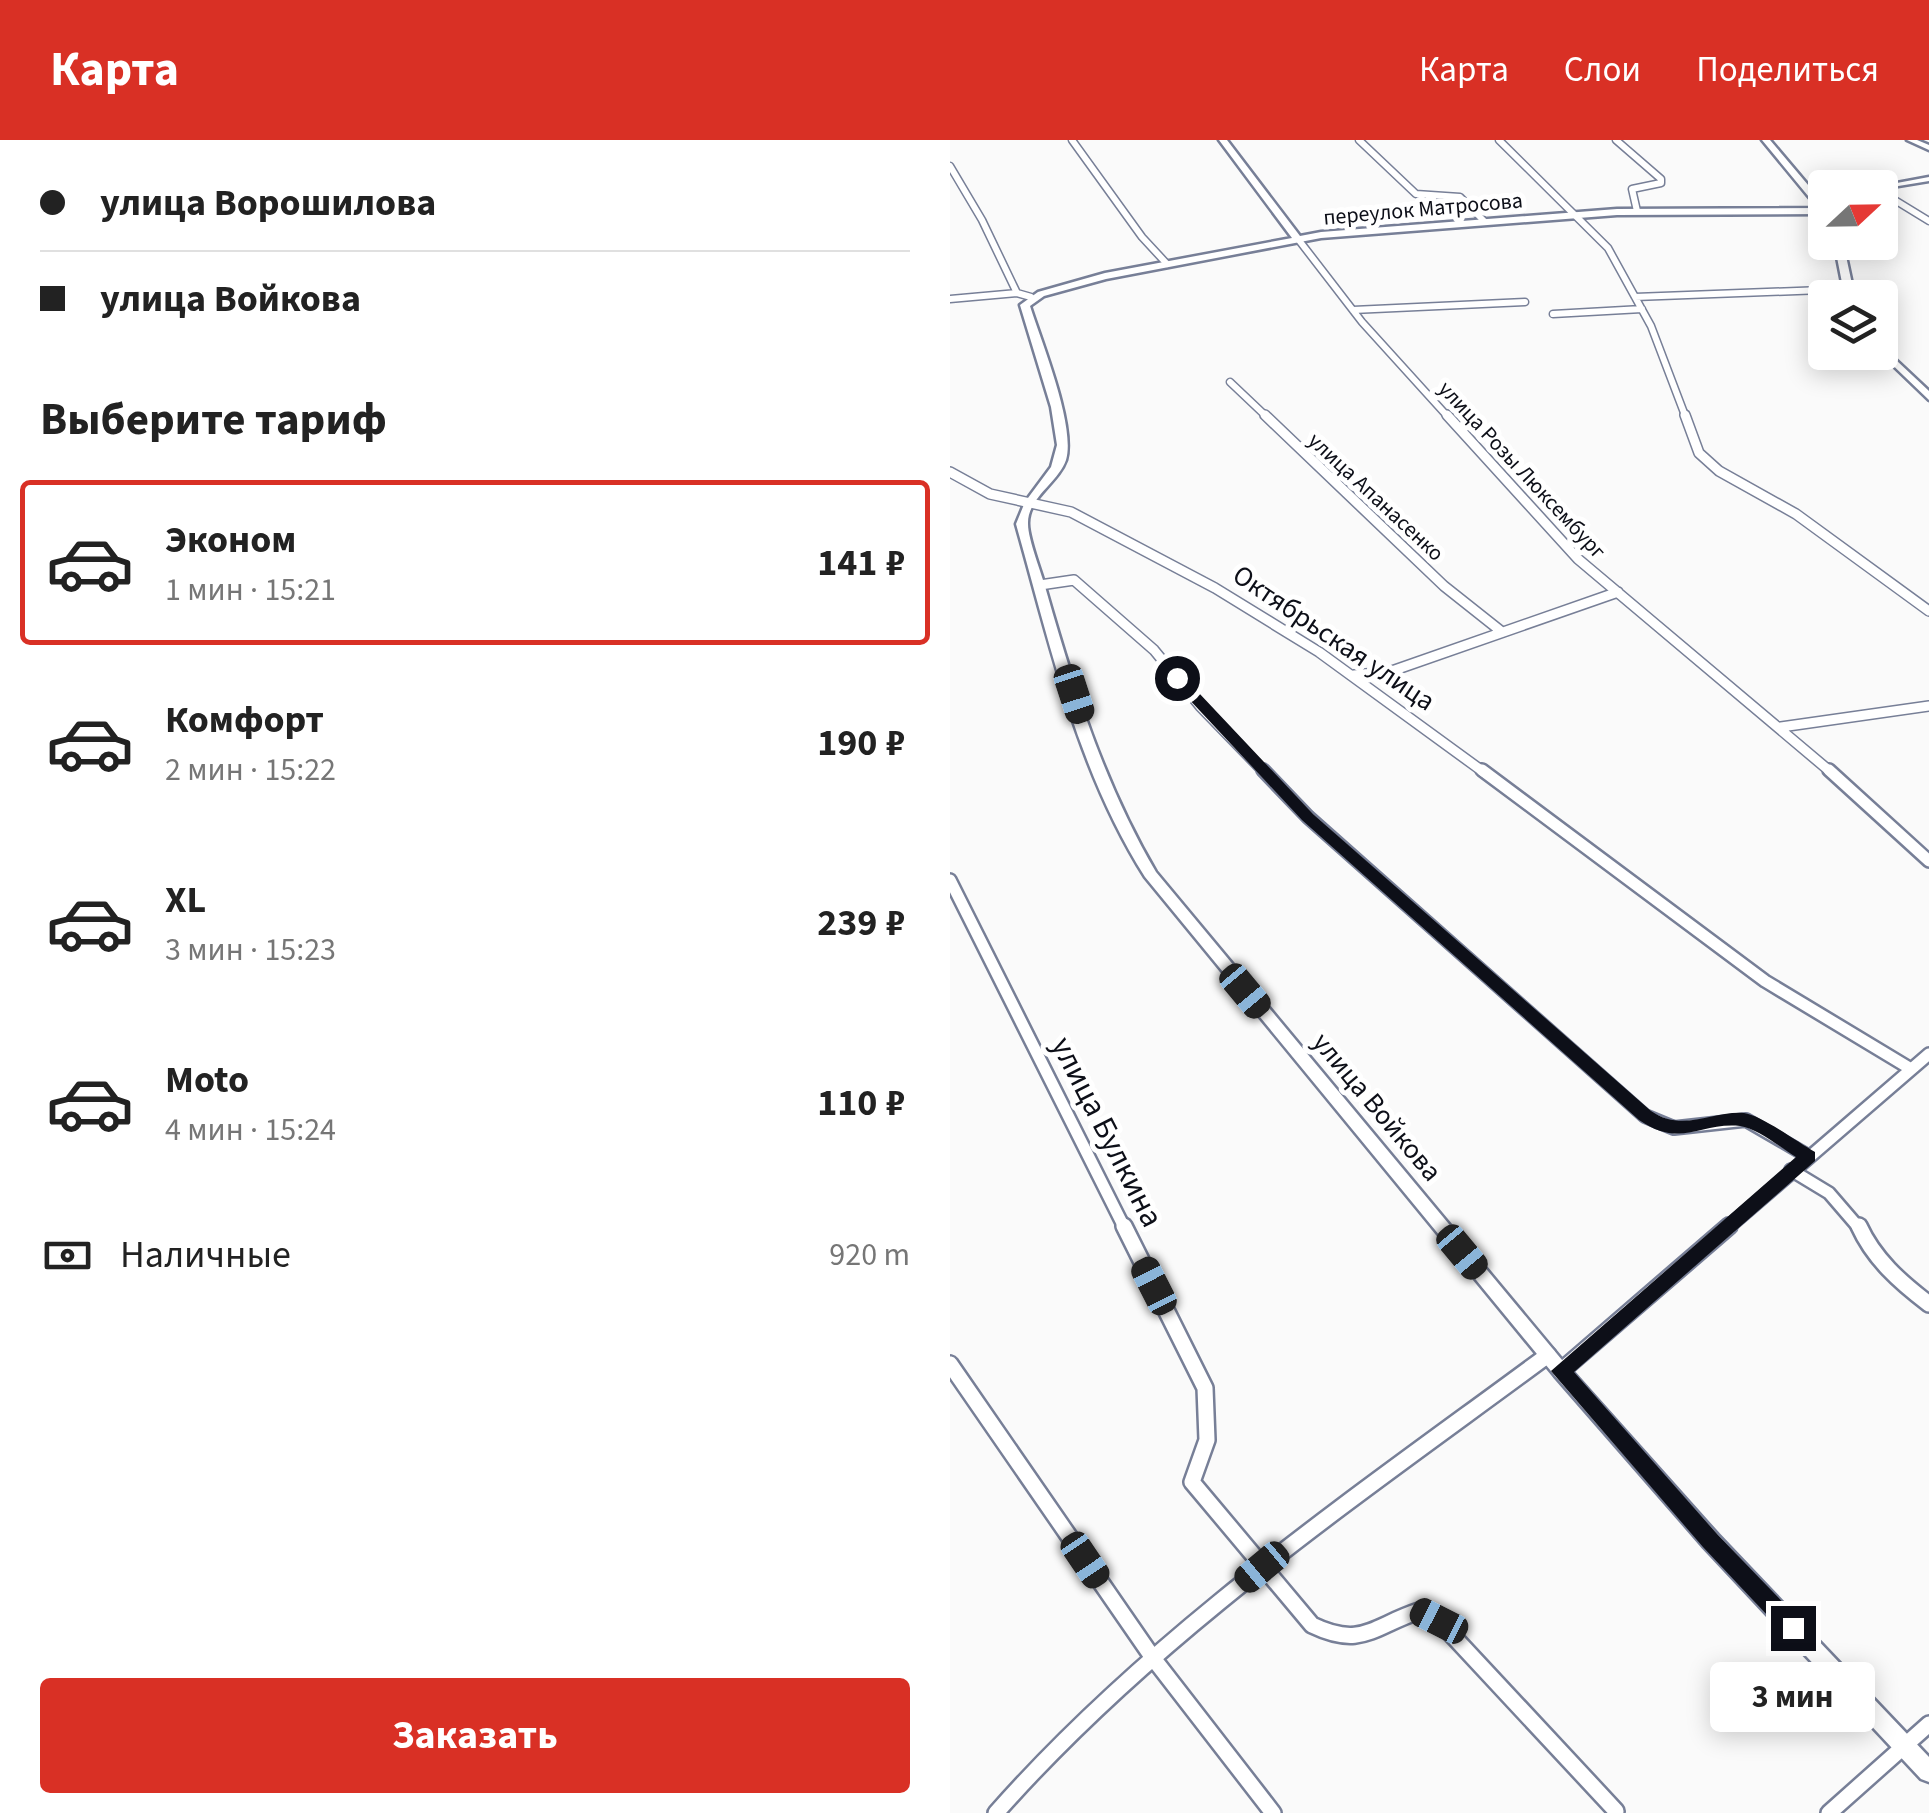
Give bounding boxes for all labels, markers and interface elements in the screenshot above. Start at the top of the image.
text: Карта [50,36,179,104]
text: Карта [1419,45,1509,95]
text: Слои [1564,45,1641,95]
text: Поделиться [1696,45,1879,95]
north arrow [1808,170,1898,260]
map controls [1808,170,1898,370]
text: улица Ворошилова [100,176,436,230]
street label: переулок Матросова [1322,184,1524,234]
text: улица Войкова [100,272,361,326]
button: layers [1808,280,1898,370]
street label: улица Розы Люксембург [1431,374,1613,566]
text: Выберите тариф [40,388,387,452]
street label: улица Апанасенко [1301,425,1451,569]
text: Эконом [165,513,296,567]
icon: car [45,518,135,608]
text: 141 ₽ [817,536,905,590]
street label: Октябрьская улица [1225,555,1443,721]
text: 1 мин · 15:21 [165,567,336,613]
route start [1155,656,1200,701]
car [1050,661,1098,727]
text: Комфорт [165,693,324,747]
icon: car [45,698,135,788]
text: 190 ₽ [817,716,905,770]
text: 2 мин · 15:22 [165,747,336,793]
text: XL [165,873,206,927]
icon: car [45,878,135,968]
text: 239 ₽ [817,896,905,950]
text: 3 мин · 15:23 [165,927,336,973]
car [1214,958,1276,1024]
street label: улица Войкова [1303,1024,1451,1190]
street label: улица Булкина [1039,1029,1175,1235]
text: Moto [165,1053,249,1107]
icon: car [45,1058,135,1148]
text: 110 ₽ [817,1076,905,1130]
text: 4 мин · 15:24 [165,1107,336,1153]
car [1431,1219,1493,1285]
icon: cash [40,1228,95,1283]
text: Наличные [120,1228,291,1282]
text: 920 m [829,1232,910,1278]
car [1127,1252,1181,1320]
car [1056,1527,1114,1593]
car [1229,1536,1295,1598]
car [1405,1594,1473,1648]
route end [1771,1606,1816,1651]
callout: 3 мин [1710,1663,1876,1733]
text: 3 мин [1752,1674,1833,1720]
button: Заказать [40,1678,910,1793]

